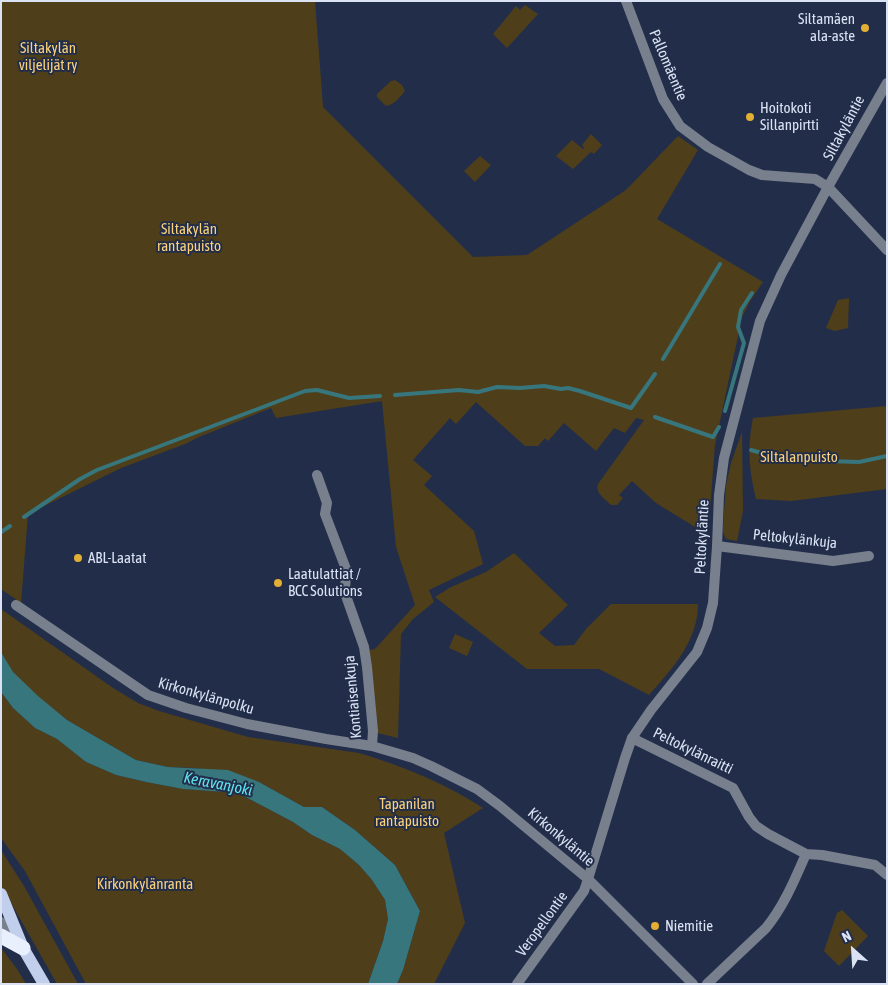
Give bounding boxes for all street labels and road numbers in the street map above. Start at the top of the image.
street label: Pallomäentie [645,27,691,103]
street label: Siltakyläntie [819,93,869,163]
street label: Peltokyläntie [691,499,713,575]
street label: Peltokylänkuja [752,526,838,552]
street label: Kontiaisenkuja [340,655,366,739]
street label: Kirkonkylänpolku [156,674,256,718]
street label: Peltokylänraitti [650,724,736,778]
street label: Kirkonkyläntie [524,804,598,870]
street label: Veropellontie [512,888,572,960]

